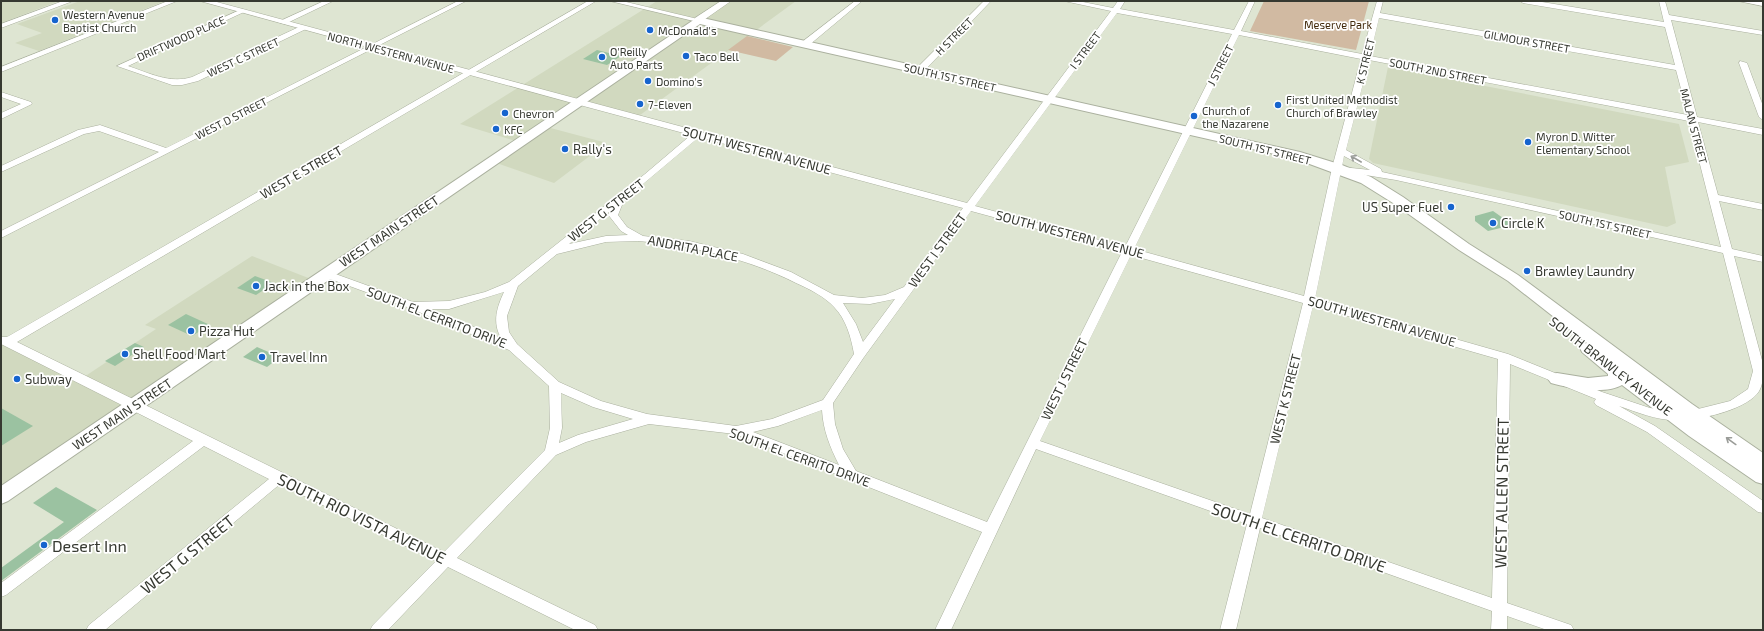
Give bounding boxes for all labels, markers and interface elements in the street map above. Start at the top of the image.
place label: Western Avenue Baptist Church [63,8,145,34]
street label: DRIFTWOOD PLACE [135,13,227,63]
street label: H STREET [932,14,976,58]
marker: Western Avenue Baptist Church [50,15,60,25]
park label: Meserve Park [1304,18,1372,31]
place label: McDonald's [658,24,717,37]
marker: McDonald's [645,25,655,35]
street label: GILMOUR STREET [1483,27,1572,55]
street label: I STREET [1067,28,1104,71]
street label: NORTH WESTERN AVENUE [326,29,456,75]
street label: WEST C STREET [205,34,282,79]
street label: K STREET [1353,36,1377,85]
street label: J STREET [1204,42,1236,88]
place label: O'Reilly Auto Parts [610,45,663,71]
place label: Taco Bell [694,50,739,63]
marker: Taco Bell [681,51,691,61]
marker: O'Reilly Auto Parts [597,52,607,62]
street label: SOUTH 2ND STREET [1388,55,1488,87]
street label: SOUTH 1ST STREET [903,60,998,94]
place label: Domino's [656,75,703,88]
marker: Domino's [643,76,653,86]
street label: MALAN STREET [1678,87,1710,166]
place label: First United Methodist Church of Brawley [1286,93,1398,119]
street label: WEST D STREET [193,94,270,142]
place label: 7-Eleven [648,98,692,111]
marker: 7-Eleven [635,99,645,109]
marker: First United Methodist Church of Brawley [1273,100,1283,110]
place label: Church of the Nazarene [1202,104,1269,130]
place label: Chevron [513,107,554,120]
marker: Chevron [500,108,510,118]
marker: Church of the Nazarene [1189,111,1199,121]
street label: SOUTH WESTERN AVENUE [681,122,833,178]
place label: KFC [504,123,523,136]
marker: KFC [491,124,501,134]
place label: Myron D. Witter Elementary School [1536,130,1630,156]
street label: SOUTH 1ST STREET [1218,131,1313,167]
marker: Myron D. Witter Elementary School [1523,137,1533,147]
place label: Rally's [573,141,612,157]
street label: WEST E STREET [257,142,345,202]
marker: Rally's [560,144,570,154]
one-way arrow [1350,155,1362,163]
street label: WEST G STREET [564,175,648,245]
street label: WEST MAIN STREET [336,191,442,270]
place label: US Super Fuel [1362,199,1443,215]
marker: US Super Fuel [1446,202,1456,212]
street label: SOUTH WESTERN AVENUE [994,206,1146,262]
street label: SOUTH 1ST STREET [1558,207,1653,241]
street label: WEST I STREET [905,209,970,290]
place label: Circle K [1501,215,1545,231]
marker: Circle K [1488,218,1498,228]
street label: ANDRITA PLACE [646,231,740,265]
place label: Brawley Laundry [1535,263,1635,279]
marker: Brawley Laundry [1522,266,1532,276]
place label: Jack in the Box [264,278,349,294]
marker: Jack in the Box [251,281,261,291]
street label: SOUTH EL CERRITO DRIVE [365,283,509,351]
street label: SOUTH WESTERN AVENUE [1306,292,1458,350]
street label: SOUTH BRAWLEY AVENUE [1546,313,1676,419]
place label: Pizza Hut [199,323,254,339]
marker: Pizza Hut [186,326,196,336]
street label: WEST J STREET [1037,335,1091,423]
place label: Shell Food Mart [133,346,226,362]
marker: Shell Food Mart [120,349,130,359]
place label: Travel Inn [270,349,327,365]
marker: Travel Inn [257,352,267,362]
street label: WEST K STREET [1266,352,1304,446]
place label: Subway [25,371,72,387]
marker: Subway [12,374,22,384]
street label: WEST MAIN STREET [69,374,175,453]
street label: WEST ALLEN STREET [1490,417,1512,569]
street label: SOUTH EL CERRITO DRIVE [727,424,873,490]
one-way arrow [1725,437,1736,445]
street label: SOUTH RIO VISTA AVENUE [275,469,449,567]
street label: SOUTH EL CERRITO DRIVE [1209,498,1389,576]
street label: WEST G STREET [136,511,238,597]
place label: Desert Inn [52,536,127,555]
marker: Desert Inn [39,540,49,550]

